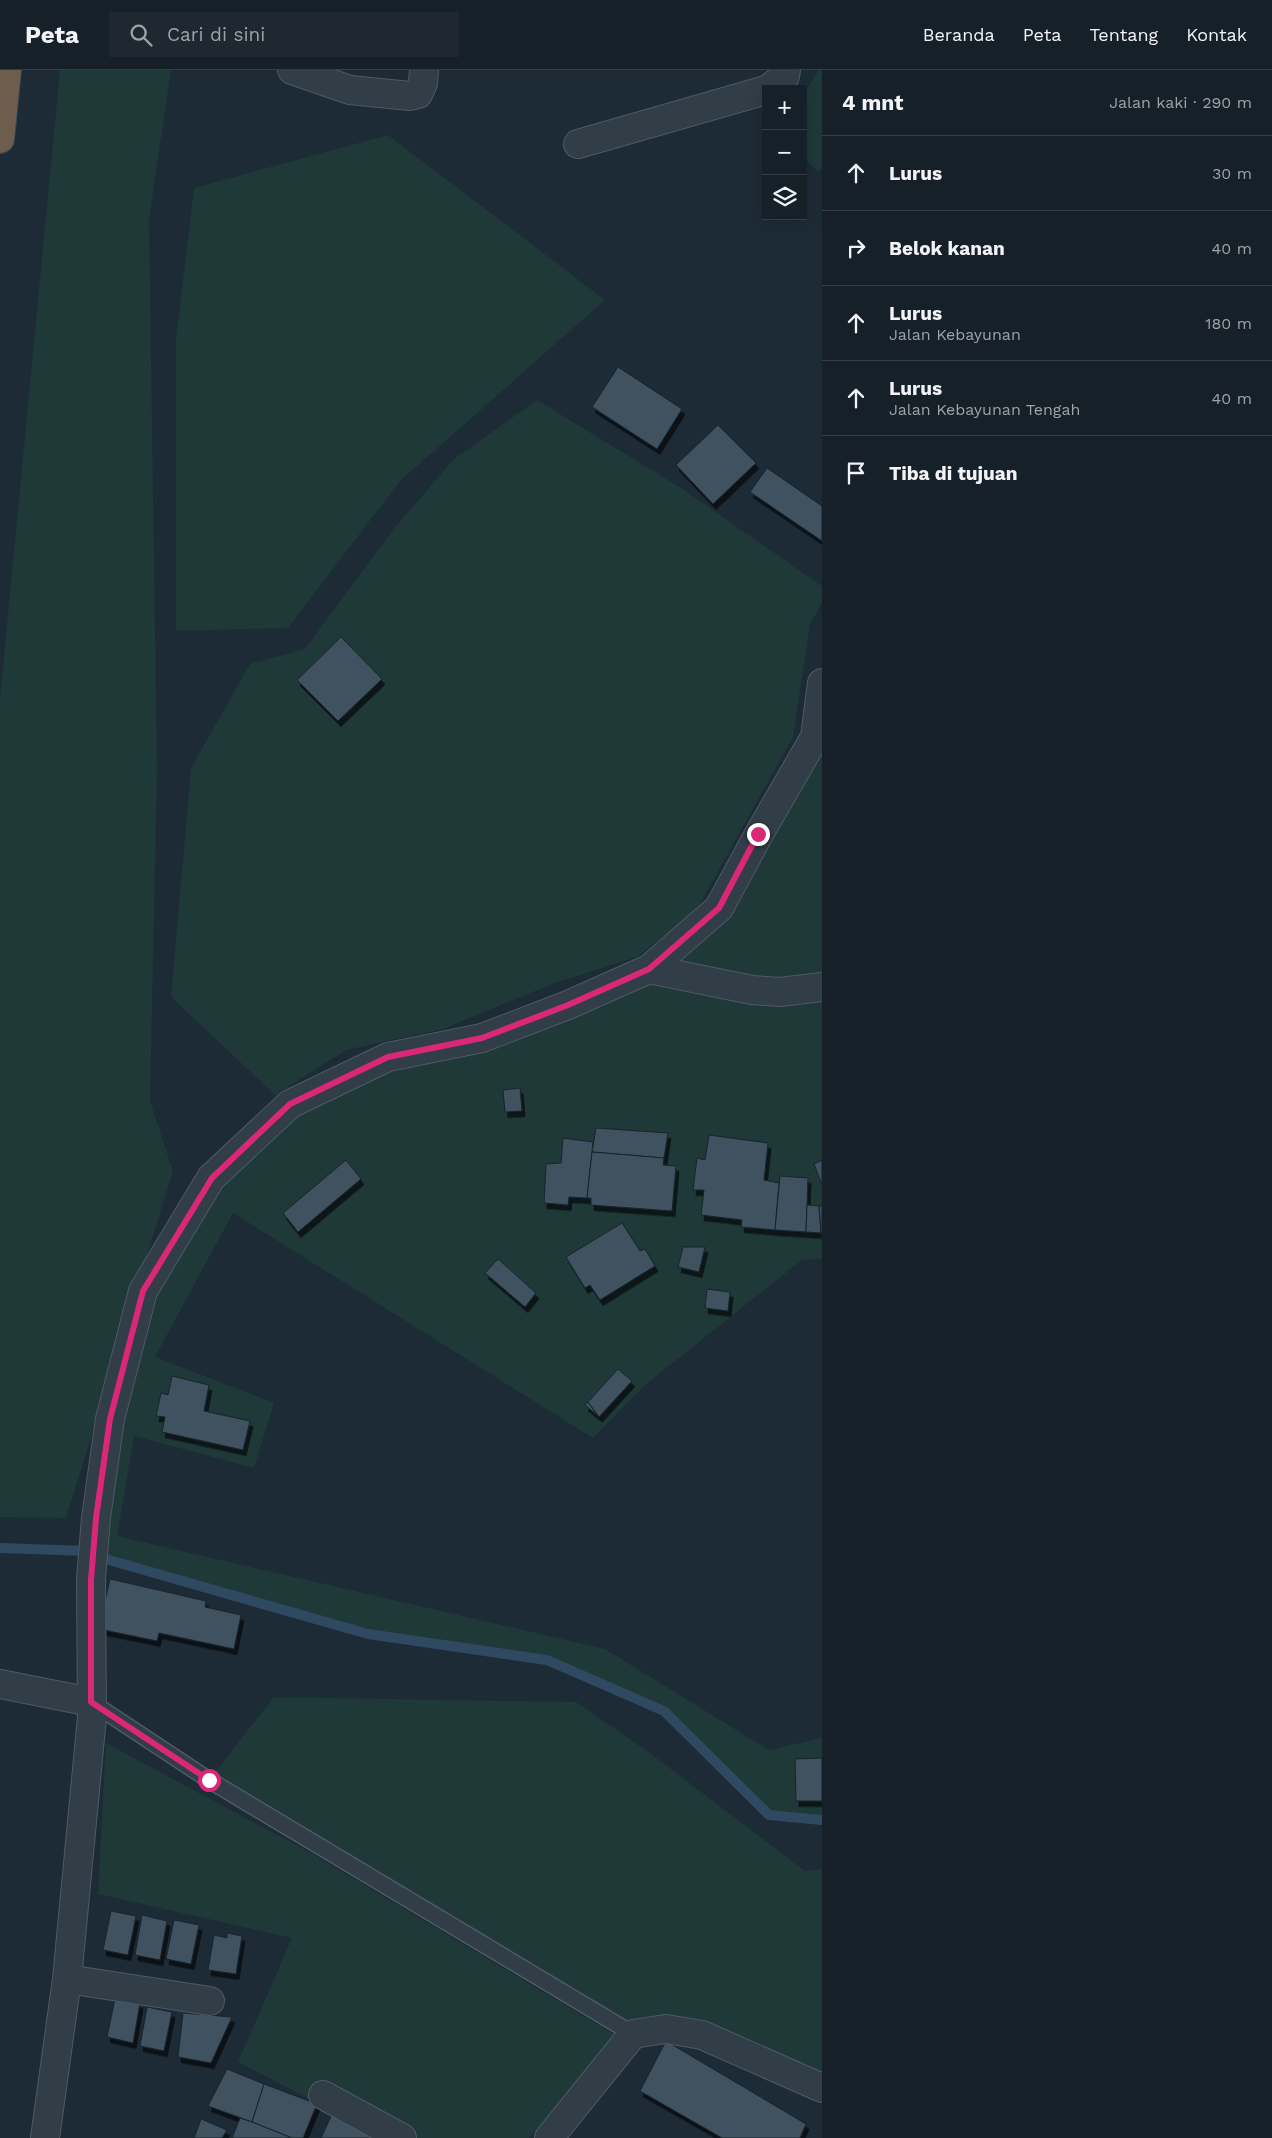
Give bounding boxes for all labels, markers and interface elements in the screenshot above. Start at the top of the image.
search box [109,12,459,57]
text: Peta [25,21,79,49]
icon: search [127,21,155,49]
text: Cari di sini [167,23,265,46]
text: Beranda [923,24,995,45]
text: Peta [1023,24,1061,45]
text: Tentang [1089,24,1158,45]
text: Kontak [1186,24,1247,45]
map controls [762,85,807,220]
button: + [762,85,807,130]
text: 4 mnt [842,90,903,115]
text: Jalan kaki · 290 m [1109,93,1252,112]
button: − [762,130,807,175]
icon: ahead [842,159,870,187]
text: Lurus [889,162,942,185]
text: 30 m [1212,164,1252,183]
button: layers [762,175,807,220]
icon: right [842,234,870,262]
text: Belok kanan [889,237,1005,260]
text: 40 m [1212,239,1252,258]
text: Lurus [889,302,942,325]
icon: ahead [842,309,870,337]
text: 180 m [1205,314,1252,333]
text: Jalan Kebayunan [889,325,1021,344]
text: Lurus [889,377,942,400]
icon: ahead [842,384,870,412]
text: 40 m [1212,389,1252,408]
text: Jalan Kebayunan Tengah [889,400,1080,419]
icon: arrive [842,459,870,487]
text: Tiba di tujuan [889,462,1018,485]
route end [747,823,770,846]
route start [198,1769,221,1792]

